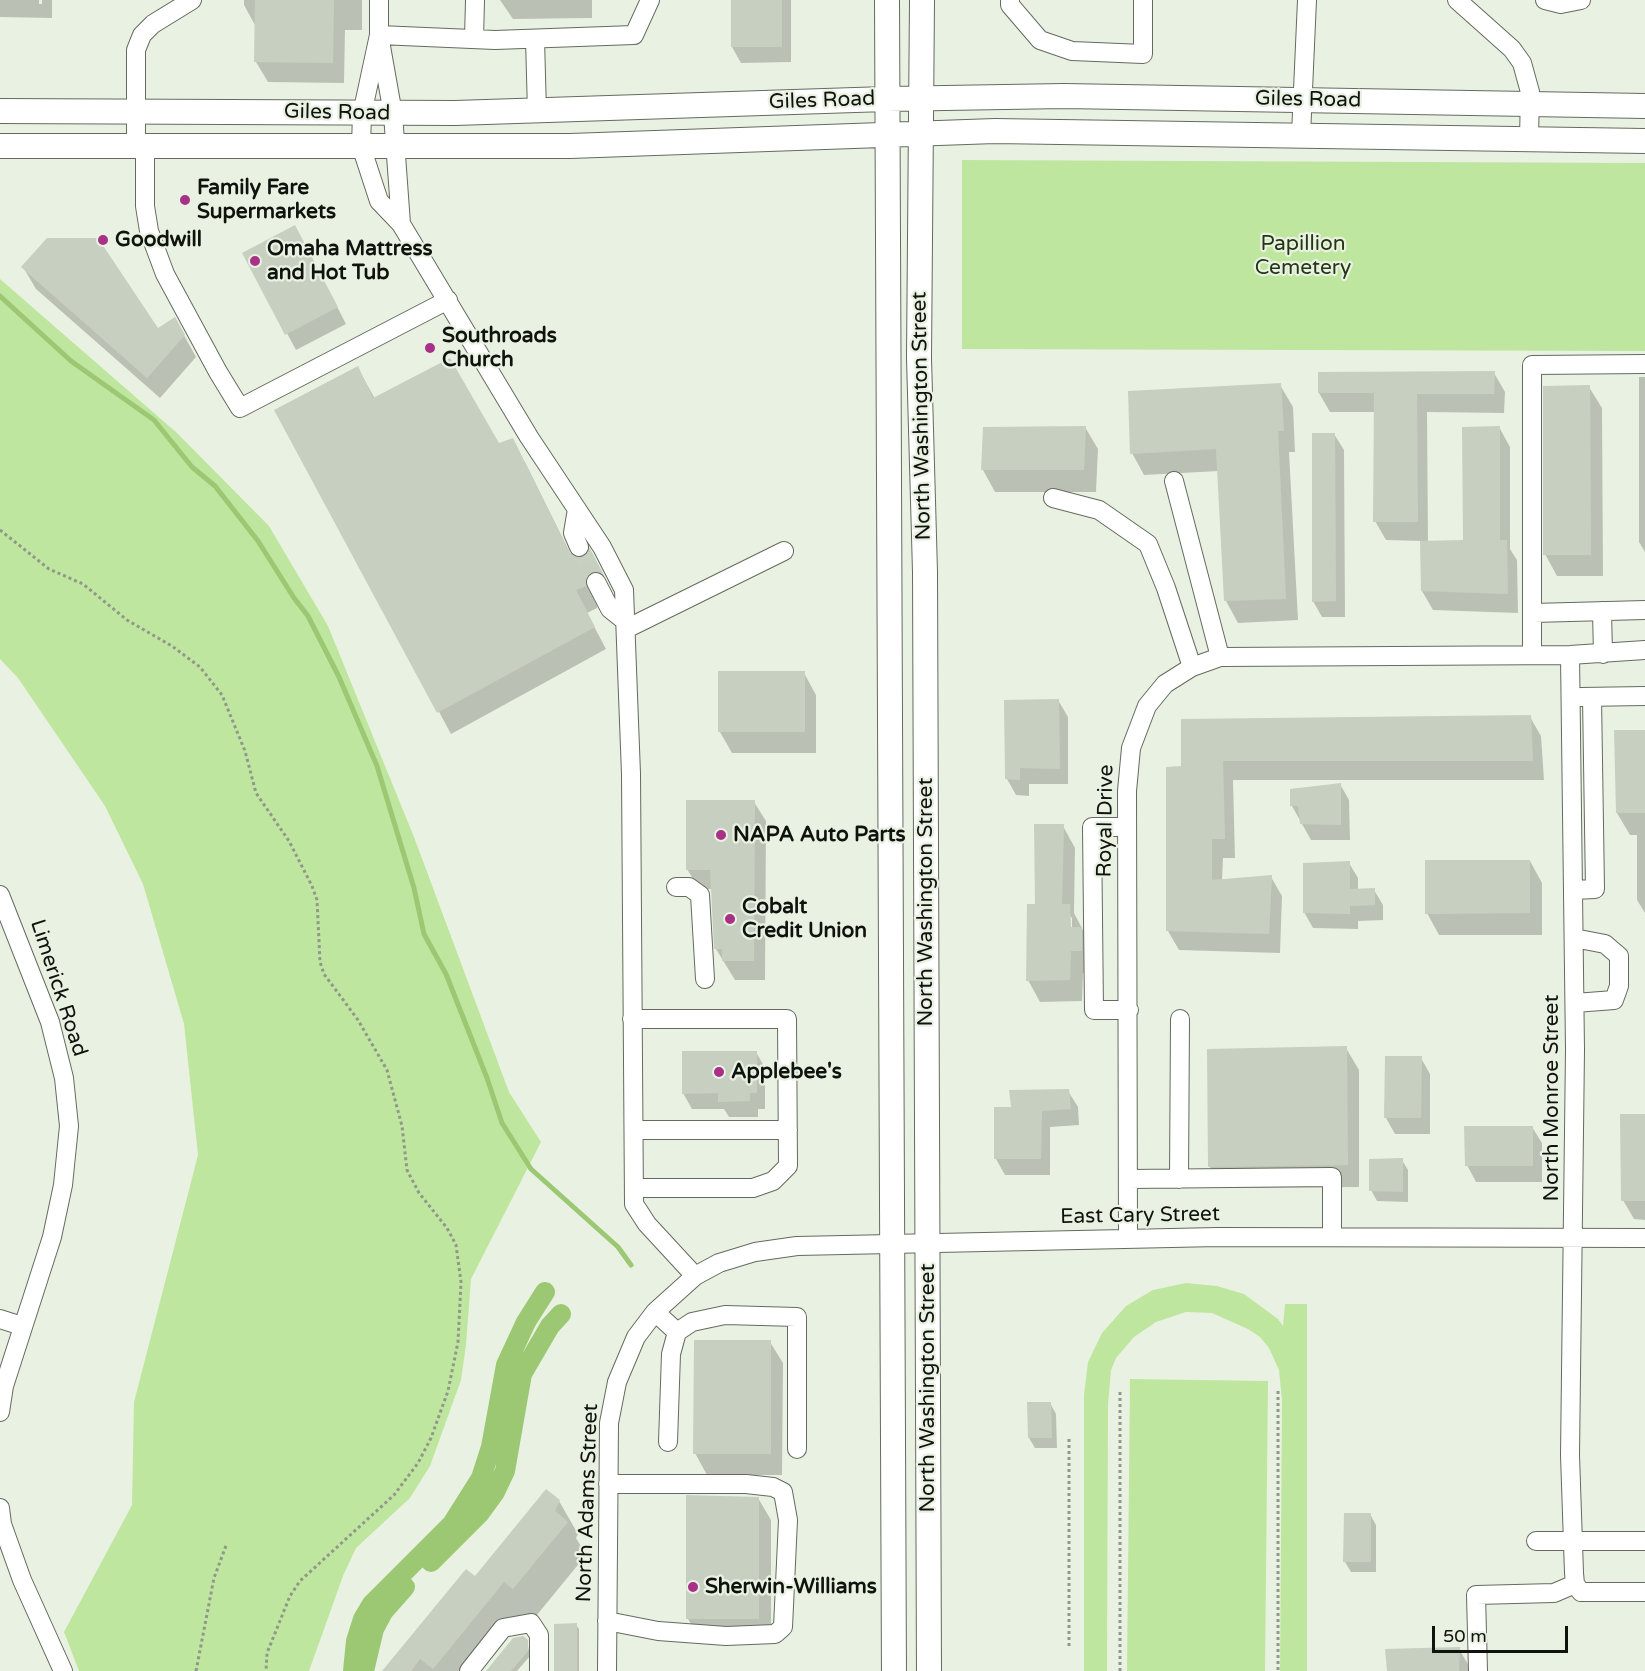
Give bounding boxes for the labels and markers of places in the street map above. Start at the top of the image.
place label: Family Fare Supermarkets [197,175,336,225]
marker: Family Fare Supermarkets [178,193,192,207]
place label: Goodwill [115,227,202,253]
marker: Goodwill [96,233,110,247]
place label: Omaha Mattress and Hot Tub [267,236,433,286]
marker: Omaha Mattress and Hot Tub [248,254,262,268]
place label: Southroads Church [442,323,557,373]
marker: Southroads Church [423,341,437,355]
place label: NAPA Auto Parts [733,822,906,848]
marker: NAPA Auto Parts [714,828,728,842]
place label: Cobalt Credit Union [742,894,867,944]
marker: Cobalt Credit Union [723,912,737,926]
place label: Applebee's [731,1059,842,1085]
marker: Applebee's [712,1065,726,1079]
place label: Sherwin-Williams [705,1574,877,1600]
marker: Sherwin-Williams [686,1580,700,1594]

